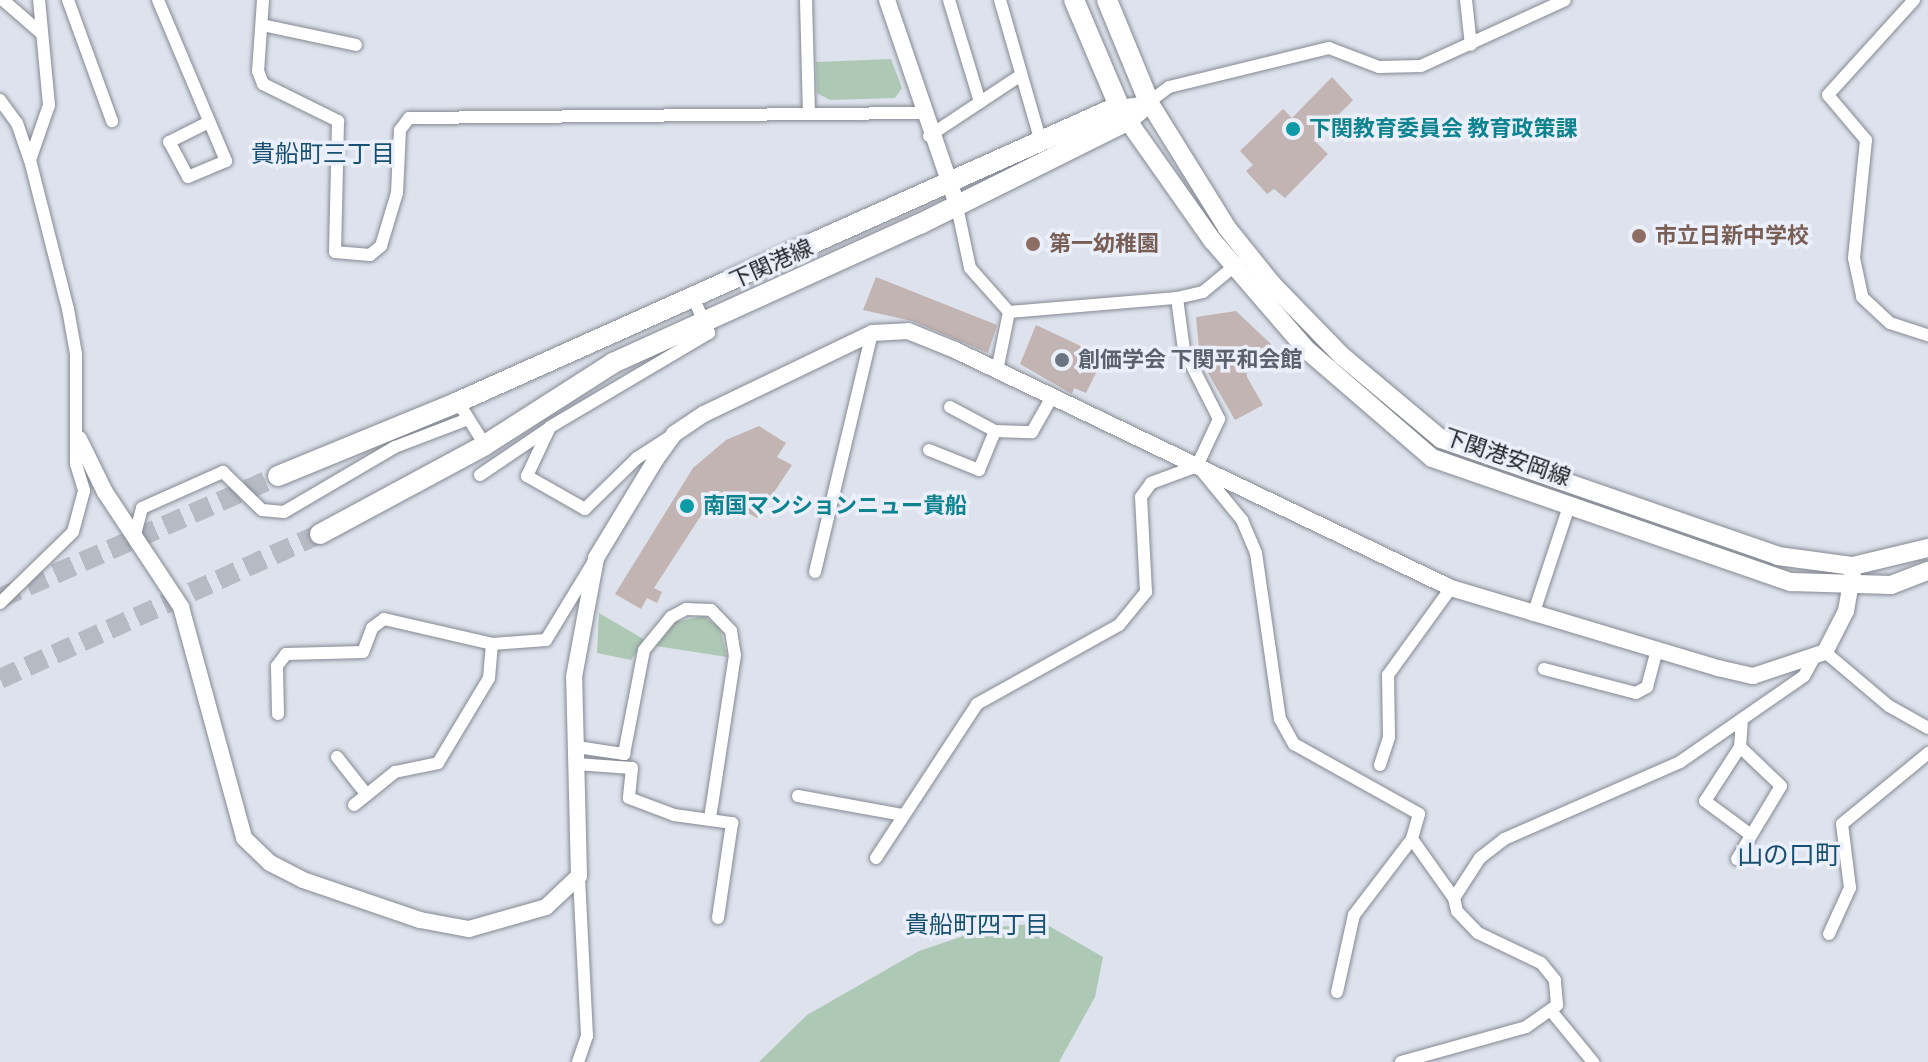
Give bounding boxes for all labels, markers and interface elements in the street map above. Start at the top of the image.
place label: 下関教育委員会 教育政策課 [1309,116,1577,142]
marker: 下関教育委員会 教育政策課 [1284,120,1302,138]
district label: 貴船町三丁目 [251,139,395,167]
place label: 市立日新中学校 [1655,223,1809,249]
marker: 市立日新中学校 [1630,227,1648,245]
place label: 第一幼稚園 [1049,231,1159,257]
street label: 下関港線 [725,234,817,294]
marker: 第一幼稚園 [1024,235,1042,253]
place label: 創価学会 下関平和会館 [1078,347,1302,373]
marker: 創価学会 下関平和会館 [1053,351,1071,369]
street label: 下関港安岡線 [1440,423,1574,491]
place label: 南国マンションニュー貴船 [703,493,967,519]
marker: 南国マンションニュー貴船 [678,497,696,515]
district label: 山の口町 [1737,839,1841,871]
district label: 貴船町四丁目 [905,910,1049,938]

